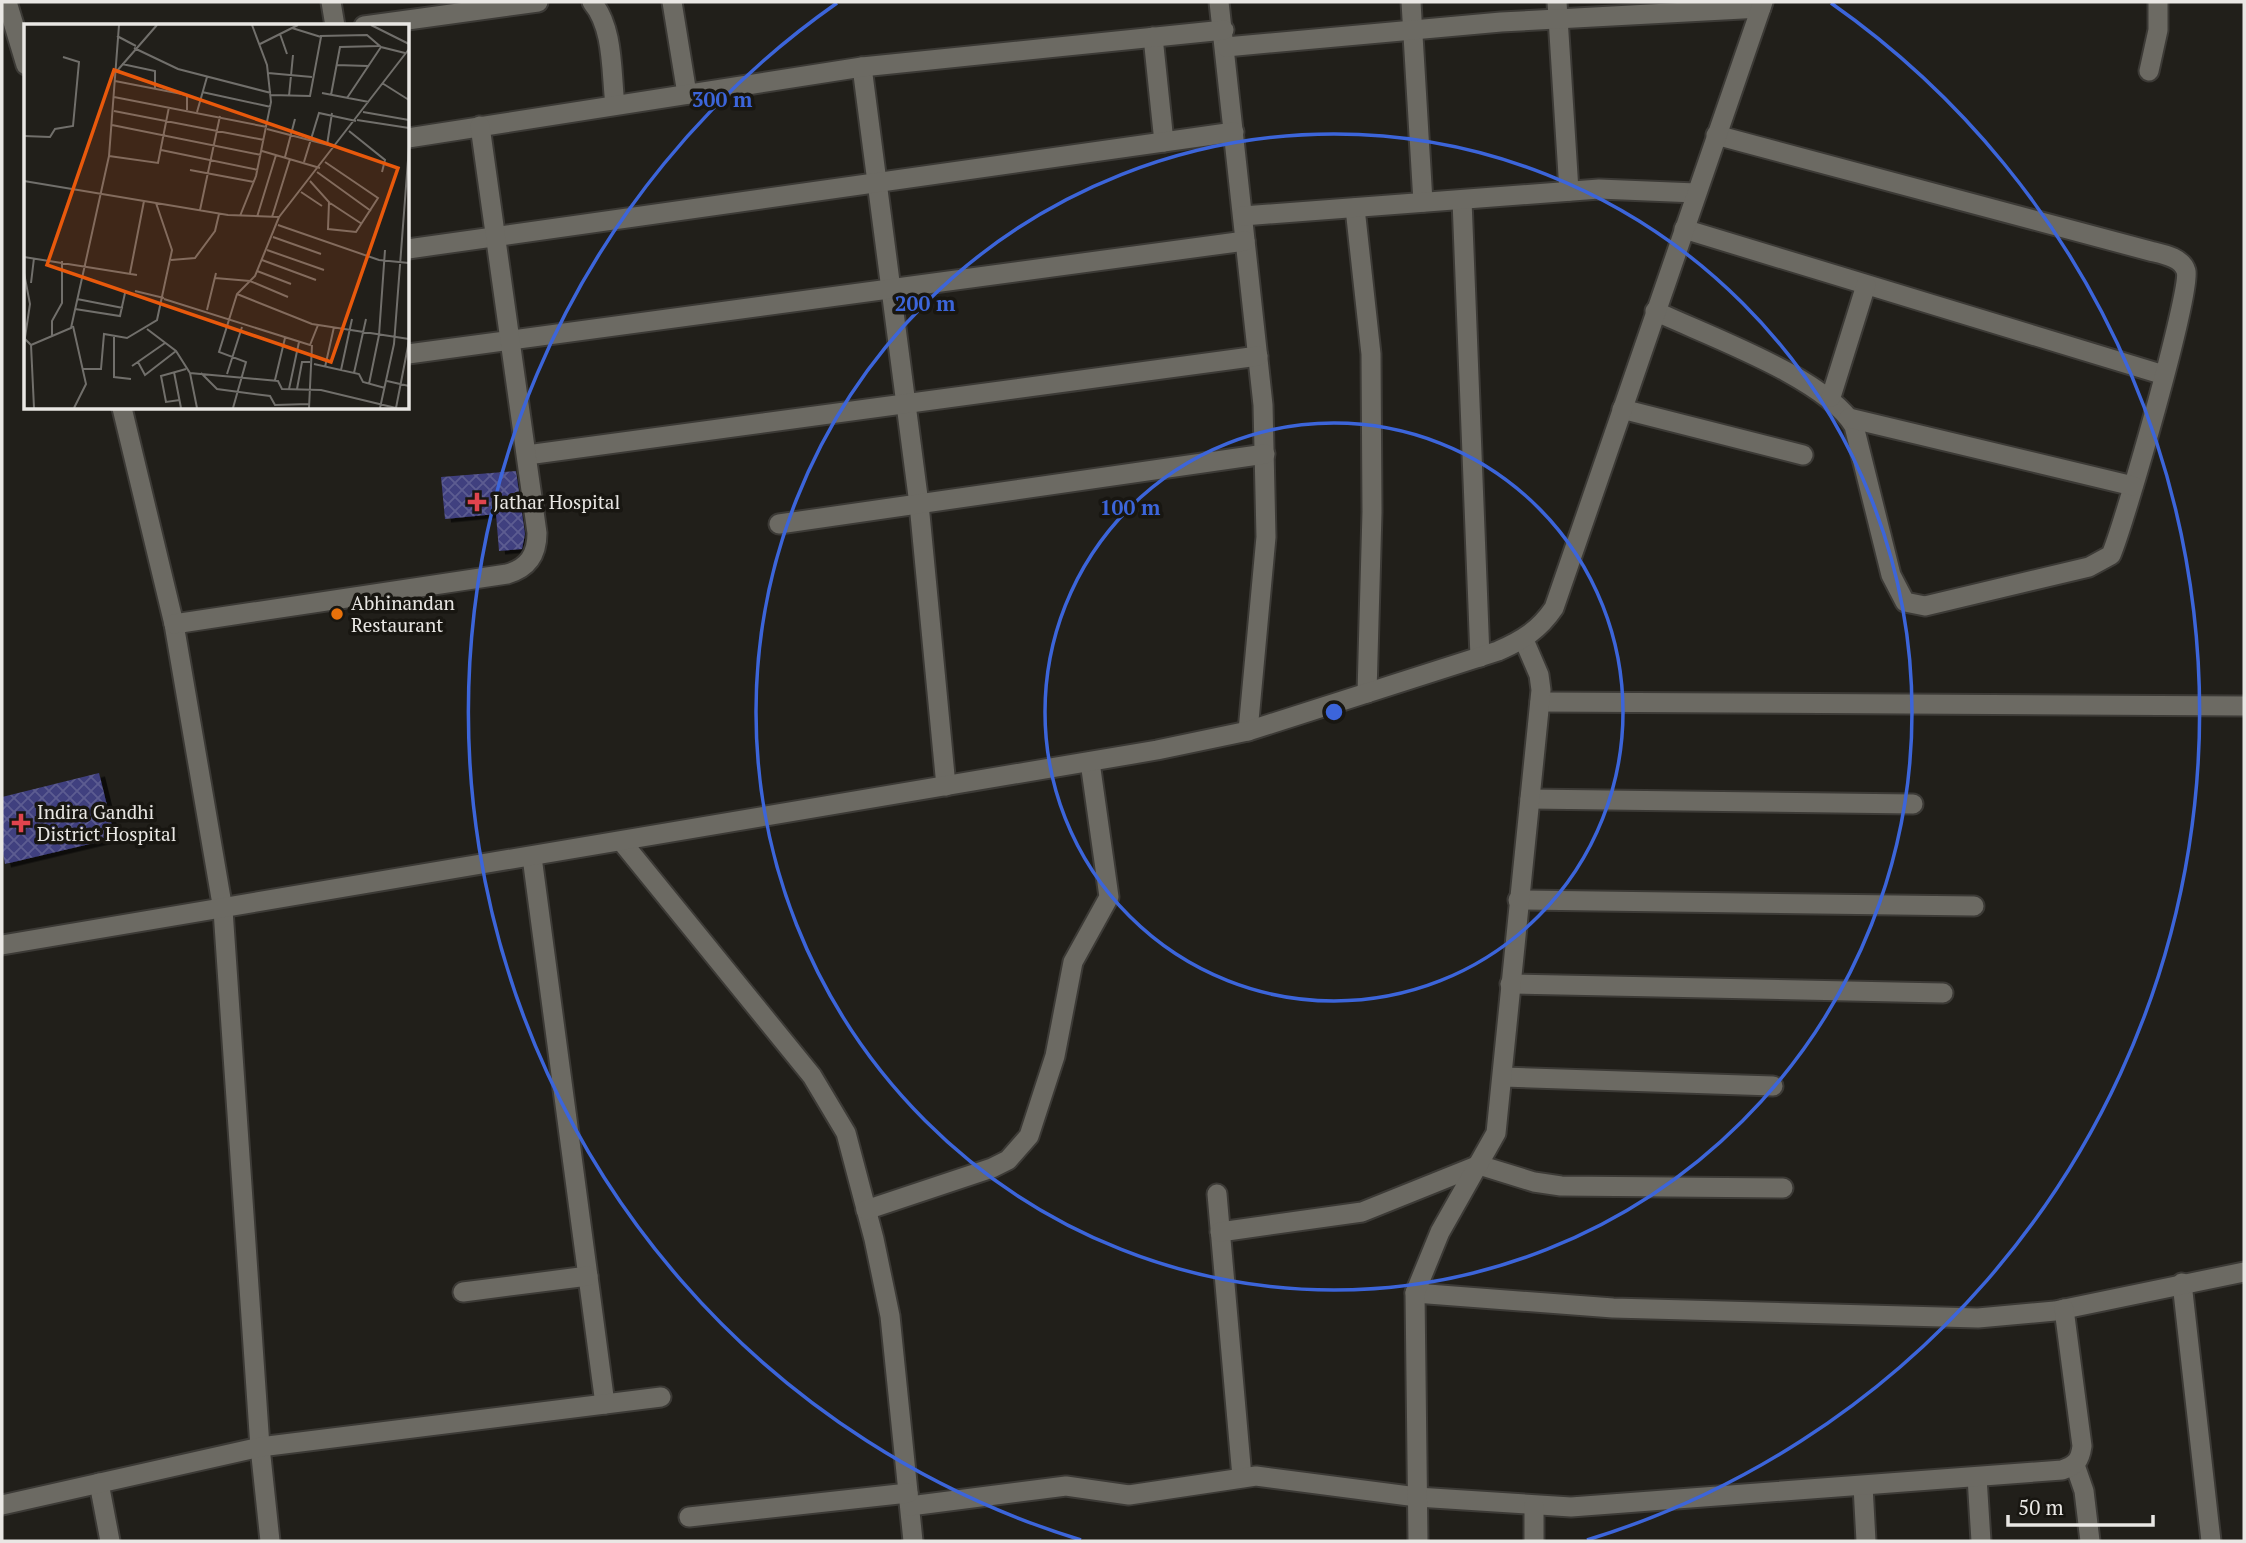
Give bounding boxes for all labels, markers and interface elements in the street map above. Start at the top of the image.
inset map [24,24,410,410]
text: 300 m [692,85,753,113]
text: 200 m [895,289,956,317]
place label: Jathar Hospital [493,489,620,514]
marker: Jathar Hospital [467,492,487,512]
text: 100 m [1100,493,1161,521]
place label: Abhinandan Restaurant [351,590,455,637]
marker: Abhinandan Restaurant [329,606,345,622]
centre of rings [1322,700,1346,724]
place label: Indira Gandhi District Hospital [37,799,176,846]
marker: Indira Gandhi District Hospital [11,813,31,833]
scale bar [2008,1484,2153,1528]
text: 50 m [2018,1493,2064,1521]

